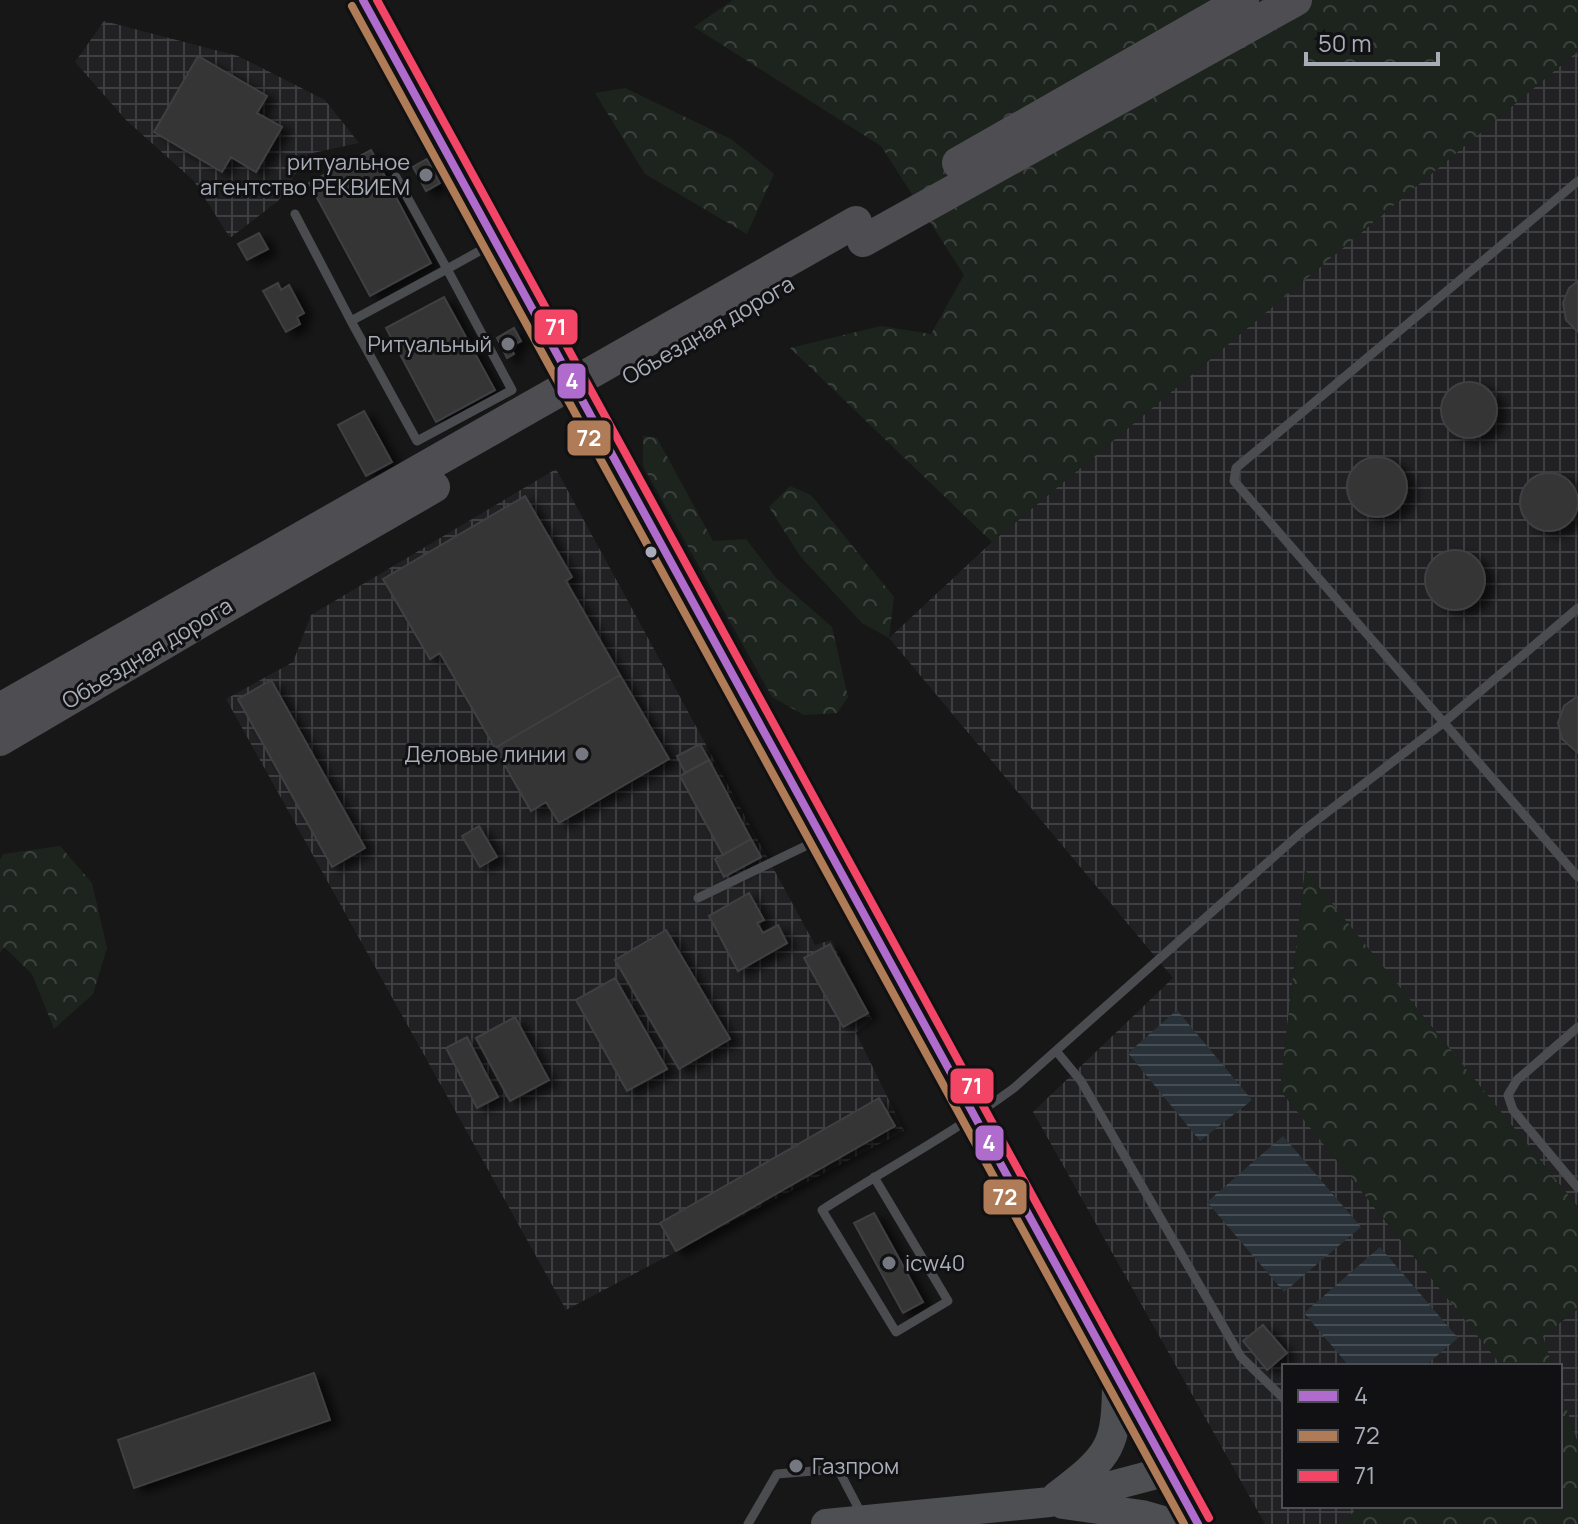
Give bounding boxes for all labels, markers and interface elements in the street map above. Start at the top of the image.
scale bar [1306,16,1438,66]
text: 50 m [1318,26,1372,59]
place label: ритуальное агентство РЕКВИЕМ [200,147,410,202]
marker: ритуальное агентство РЕКВИЕМ [417,166,435,184]
street label: Объездная дорога [617,269,799,391]
line badge: 71 [533,308,579,346]
text: 71 [545,312,567,342]
place label: Ритуальный [367,329,492,359]
marker: Ритуальный [499,335,517,353]
line badge: 4 [556,362,587,400]
text: 4 [565,366,579,396]
line badge: 72 [566,419,612,457]
text: 72 [577,423,601,453]
unlabelled marker [643,544,659,560]
street label: Объездная дорога [56,590,238,716]
place label: Деловые линии [404,739,566,769]
marker: Деловые линии [573,745,591,763]
line badge: 71 [949,1067,995,1105]
text: 71 [961,1071,983,1101]
line badge: 4 [974,1124,1005,1162]
text: 4 [982,1128,996,1158]
line badge: 72 [982,1178,1028,1216]
text: 72 [993,1182,1017,1212]
place label: icw40 [905,1248,965,1278]
marker: icw40 [880,1254,898,1272]
legend [1282,1364,1562,1508]
text: 4 [1354,1378,1368,1411]
text: 72 [1354,1418,1380,1451]
place label: Газпром [812,1451,899,1481]
marker: Газпром [787,1457,805,1475]
text: 71 [1354,1458,1375,1491]

